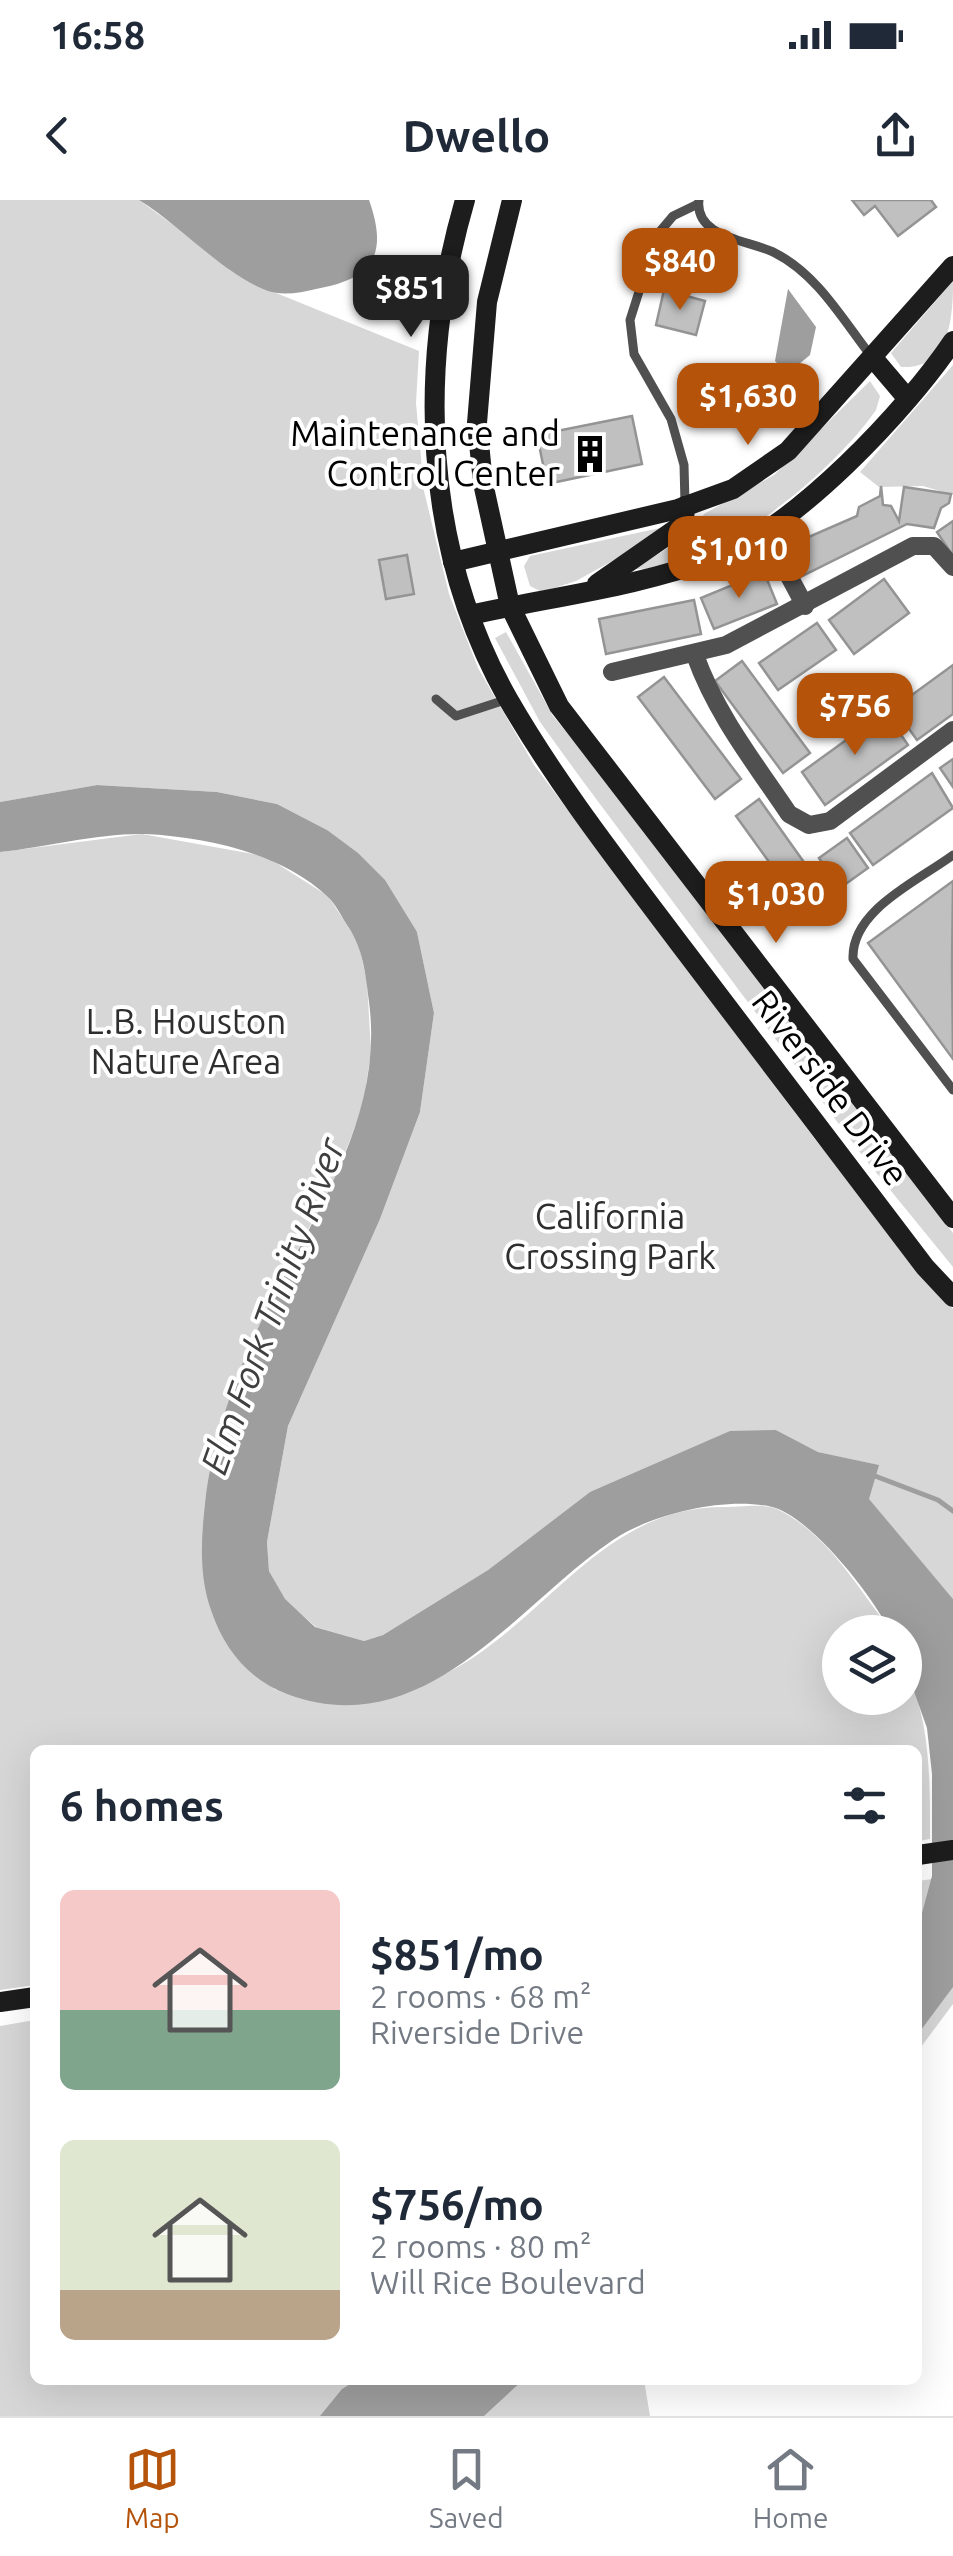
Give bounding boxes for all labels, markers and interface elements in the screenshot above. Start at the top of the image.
text: 16:58 [50,14,145,56]
icon: back [30,108,85,163]
icon: share [868,108,923,163]
text: Dwello [403,110,550,161]
pin: $840 [621,228,739,313]
text: $840 [644,242,716,278]
pin: $851 [352,255,470,340]
text: $851 [375,269,447,305]
pin: $1,630 [667,363,829,448]
text: $1,630 [699,377,797,413]
place label: Maintenance and Control Center [290,413,560,493]
building icon: Maintenance and Control Center [569,433,611,475]
pin: $1,010 [658,516,820,601]
text: $1,010 [690,530,788,566]
pin: $756 [796,673,914,758]
text: $756 [819,687,891,723]
pin: $1,030 [695,861,857,946]
text: $1,030 [727,875,825,911]
street label: Riverside Drive [744,982,917,1193]
park label: L.B. Houston Nature Area [86,1001,286,1081]
water label: Elm Fork Trinity River [192,1131,353,1479]
park label: California Crossing Park [504,1196,716,1276]
map controls [822,1615,922,1715]
button: layers [822,1615,922,1715]
icon: filters [837,1778,892,1833]
text: 6 homes [60,1782,224,1829]
icon: home [140,1930,260,2050]
text: $851/mo [370,1931,544,1978]
text: 2 rooms · 68 m² [370,1978,591,2014]
text: Riverside Drive [370,2014,584,2050]
icon: home [140,2180,260,2300]
text: $756/mo [370,2181,544,2228]
text: 2 rooms · 80 m² [370,2228,591,2264]
text: Will Rice Boulevard [370,2264,646,2300]
tab: Map [125,2442,180,2533]
tab: Saved [429,2442,504,2533]
tab: Home [753,2442,828,2533]

